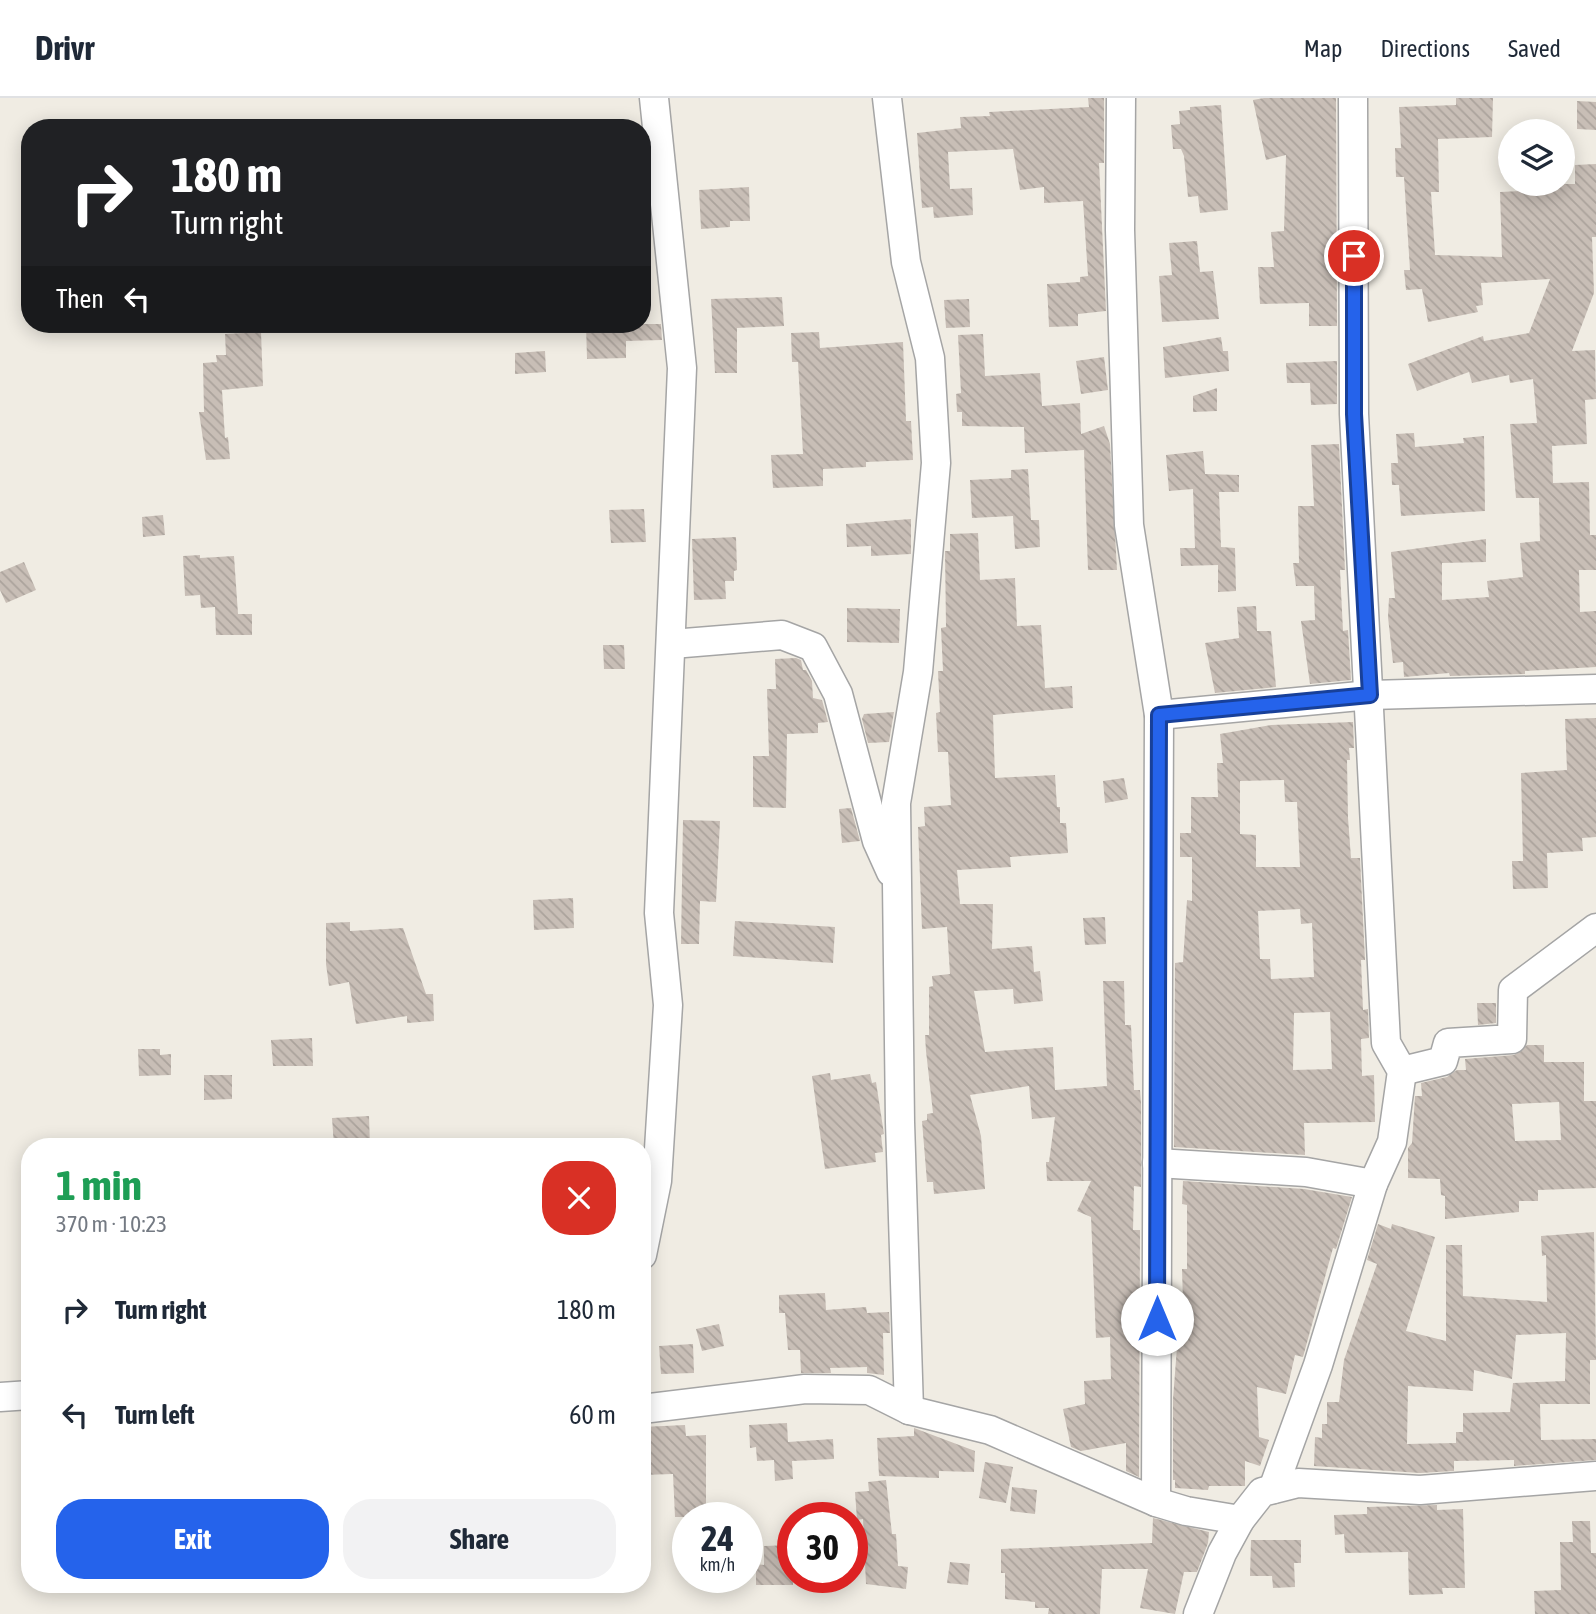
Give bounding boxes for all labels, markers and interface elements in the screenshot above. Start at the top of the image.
text: Drivr [35,29,94,67]
text: Map [1304,35,1342,62]
text: Directions [1380,35,1470,62]
text: Saved [1508,35,1561,62]
map controls [1498,119,1575,196]
button: layers [1498,119,1575,196]
text: 180 m [171,146,282,202]
icon: right [56,147,147,238]
text: Turn right [171,204,284,241]
pin [1324,226,1384,286]
icon: arrive [1335,237,1373,275]
icon: left [118,280,156,318]
text: Then [56,284,104,314]
text: 1 min [56,1161,142,1209]
button: close [542,1161,616,1235]
text: 370 m · 10:23 [56,1211,167,1237]
position arrow [1120,1282,1194,1356]
icon: right [56,1291,94,1329]
text: Turn right [115,1295,206,1325]
text: 180 m [557,1295,616,1325]
icon: left [56,1396,94,1434]
text: Turn left [115,1400,195,1430]
text: 60 m [569,1400,616,1430]
button: Exit [56,1499,329,1579]
button: Share [343,1499,616,1579]
speed limit sign: 30 [777,1502,868,1593]
text: 24 [701,1518,734,1558]
text: km/h [700,1554,735,1575]

